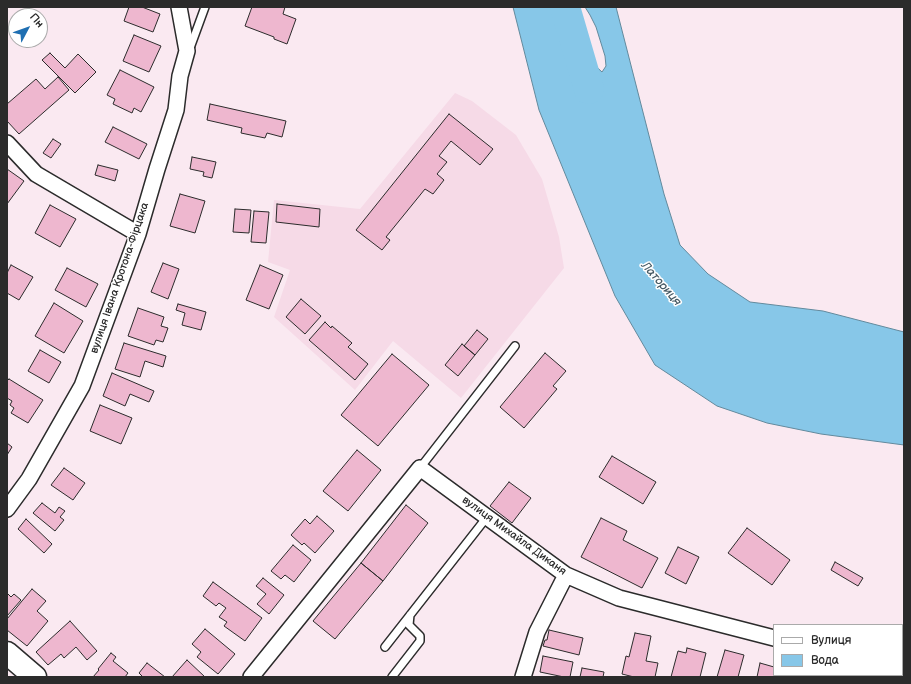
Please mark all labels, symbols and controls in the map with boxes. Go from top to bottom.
north arrow [8,8,48,48]
text: Пн [27,11,46,30]
street label: вулиця Івана Кротона-Фірцака [88,201,152,355]
water label: Латориця [638,259,684,309]
street label: вулиця Михайла Диканя [459,494,569,578]
legend [773,624,903,676]
text: Вулиця [811,633,851,648]
text: Вода [811,653,839,668]

